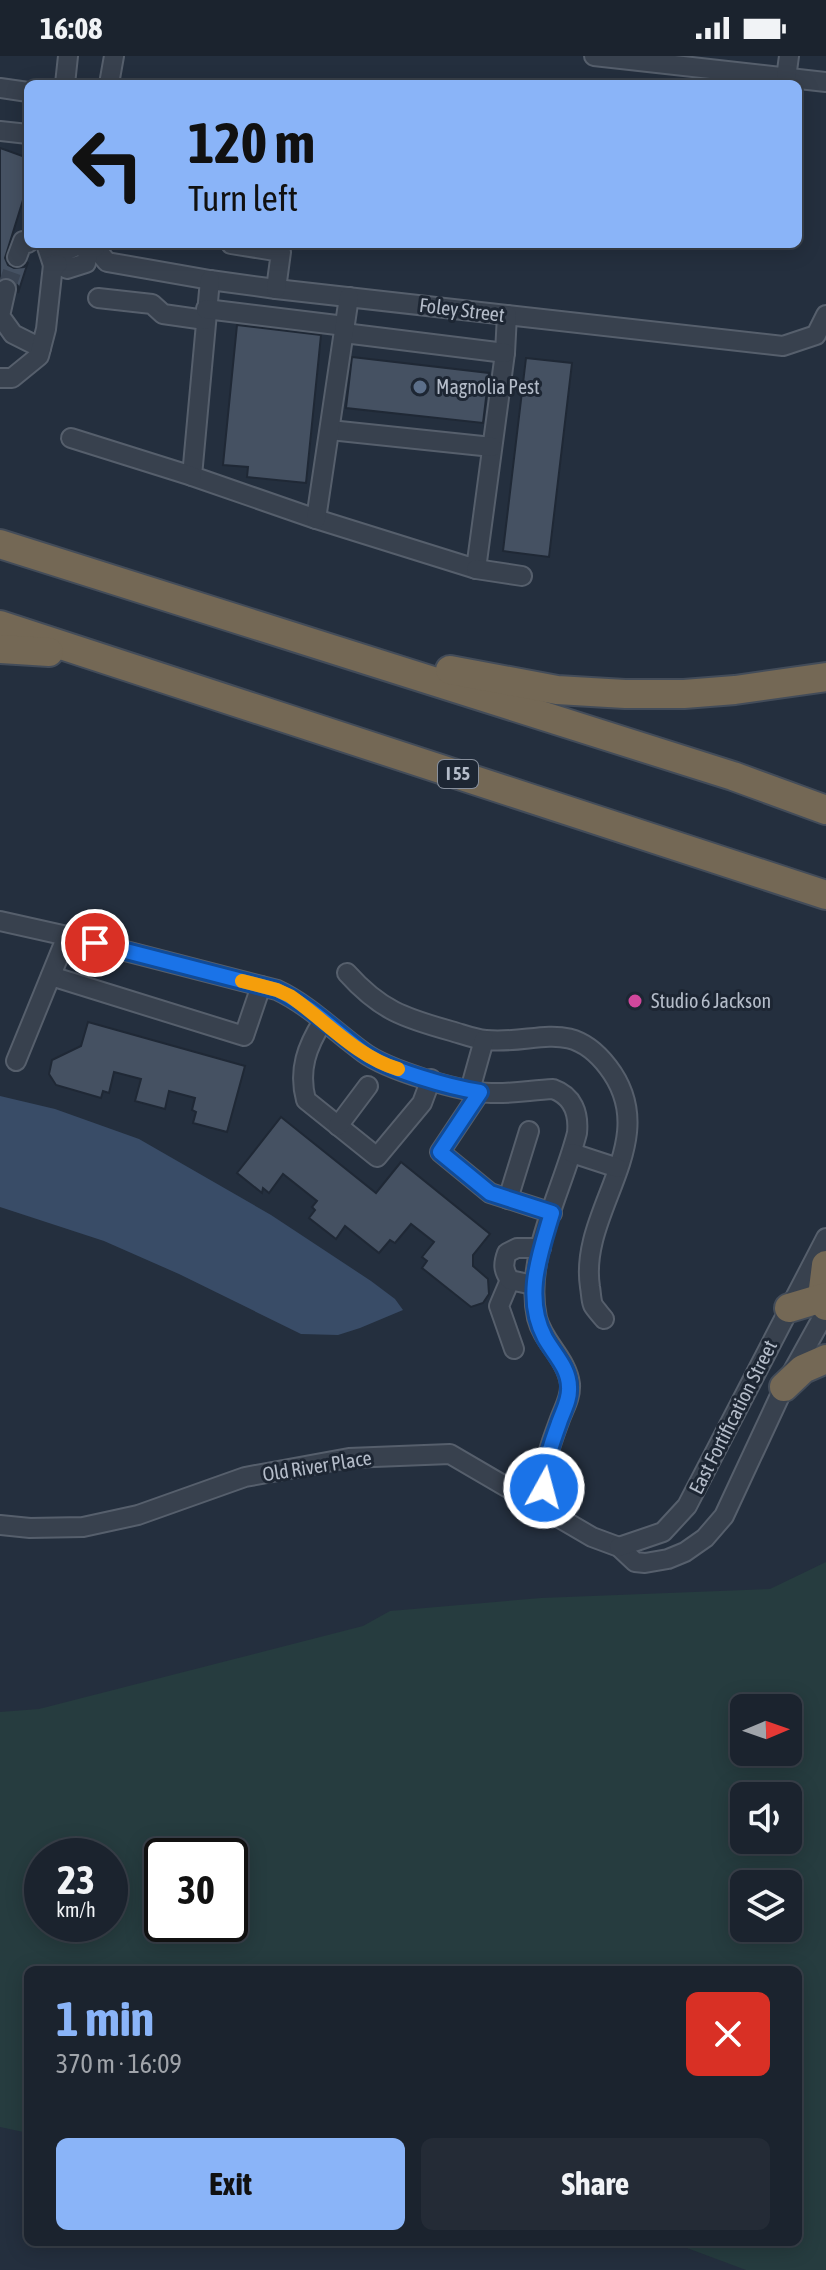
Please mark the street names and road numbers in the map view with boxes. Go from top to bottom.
street label: Foley Street [418,293,506,326]
road number: I 55 [438,760,478,788]
street label: East Fortification Street [684,1336,781,1497]
street label: Old River Place [261,1446,373,1485]

